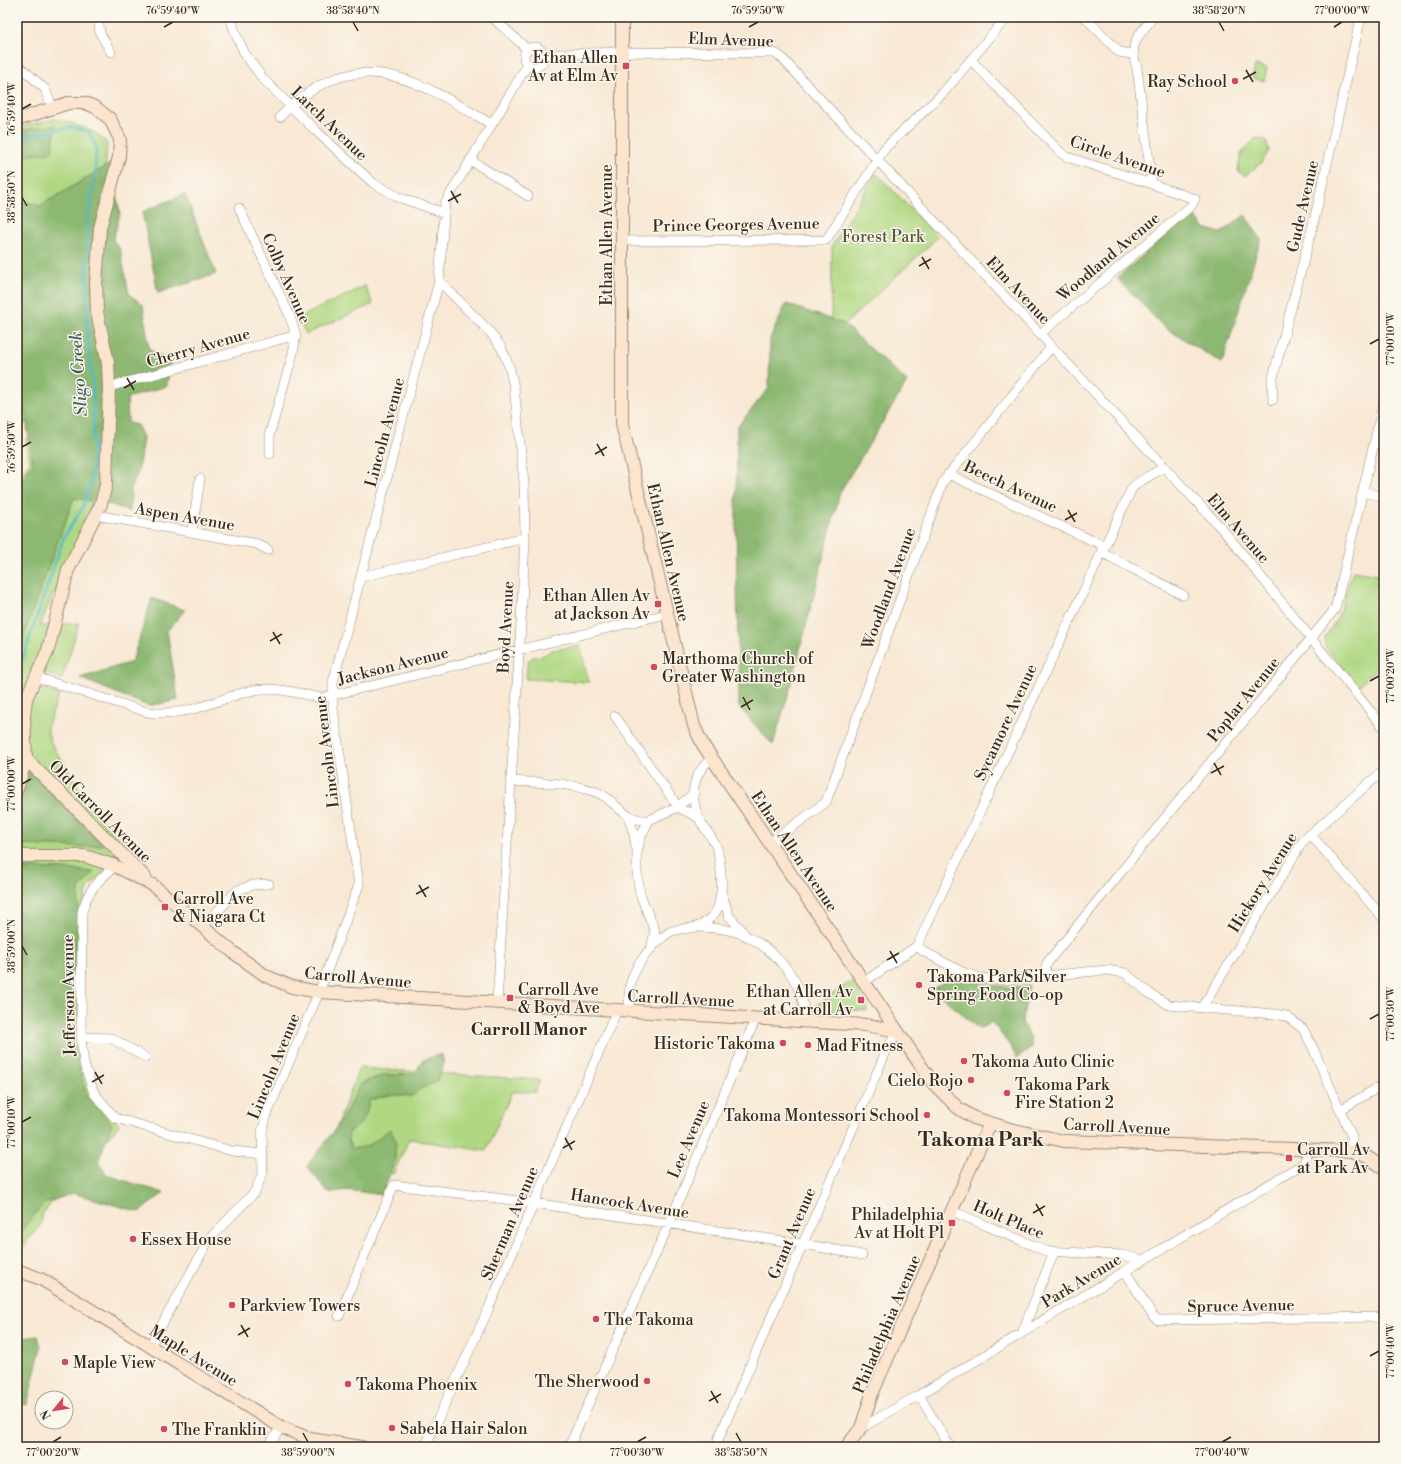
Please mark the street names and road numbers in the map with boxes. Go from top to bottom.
street label: Elm Avenue [688,29,774,51]
street label: Larch Avenue [287,82,372,165]
street label: Circle Avenue [1067,131,1168,183]
street label: Gude Avenue [1283,158,1323,254]
street label: Ethan Allen Avenue [597,164,617,306]
street label: Woodland Avenue [1052,208,1164,306]
street label: Prince Georges Avenue [652,214,820,236]
street label: Colby Avenue [257,230,315,327]
street label: Elm Avenue [982,252,1055,329]
street label: Cherry Avenue [144,324,253,372]
street label: Lincoln Avenue [361,375,409,489]
street label: Beech Avenue [960,456,1061,517]
street label: Ethan Allen Avenue [642,481,694,623]
street label: Elm Avenue [1203,490,1274,568]
street label: Aspen Avenue [132,498,236,536]
street label: Woodland Avenue [857,525,920,653]
street label: Boyd Avenue [494,580,518,675]
street label: Jackson Avenue [335,643,451,690]
street label: Poplar Avenue [1203,653,1284,746]
street label: Sycamore Avenue [970,661,1042,784]
street label: Lincoln Avenue [310,695,344,809]
street label: Old Carroll Avenue [45,756,156,867]
street label: Ethan Allen Avenue [746,787,842,916]
street label: Hickory Avenue [1224,829,1302,936]
street label: Jefferson Avenue [58,934,80,1057]
street label: Carroll Avenue [303,963,412,993]
street label: Carroll Avenue [627,986,735,1012]
street label: Lincoln Avenue [244,1010,304,1122]
street label: Lee Avenue [664,1097,714,1181]
street label: Carroll Avenue [1063,1114,1171,1140]
street label: Sherman Avenue [477,1163,543,1283]
street label: Grant Avenue [764,1184,820,1282]
street label: Hancock Avenue [569,1185,691,1223]
street label: Holt Place [970,1196,1047,1244]
street label: Park Avenue [1038,1249,1125,1312]
street label: Philadelphia Avenue [849,1252,925,1397]
street label: Spruce Avenue [1187,1295,1295,1317]
street label: Maple Avenue [146,1321,241,1391]

